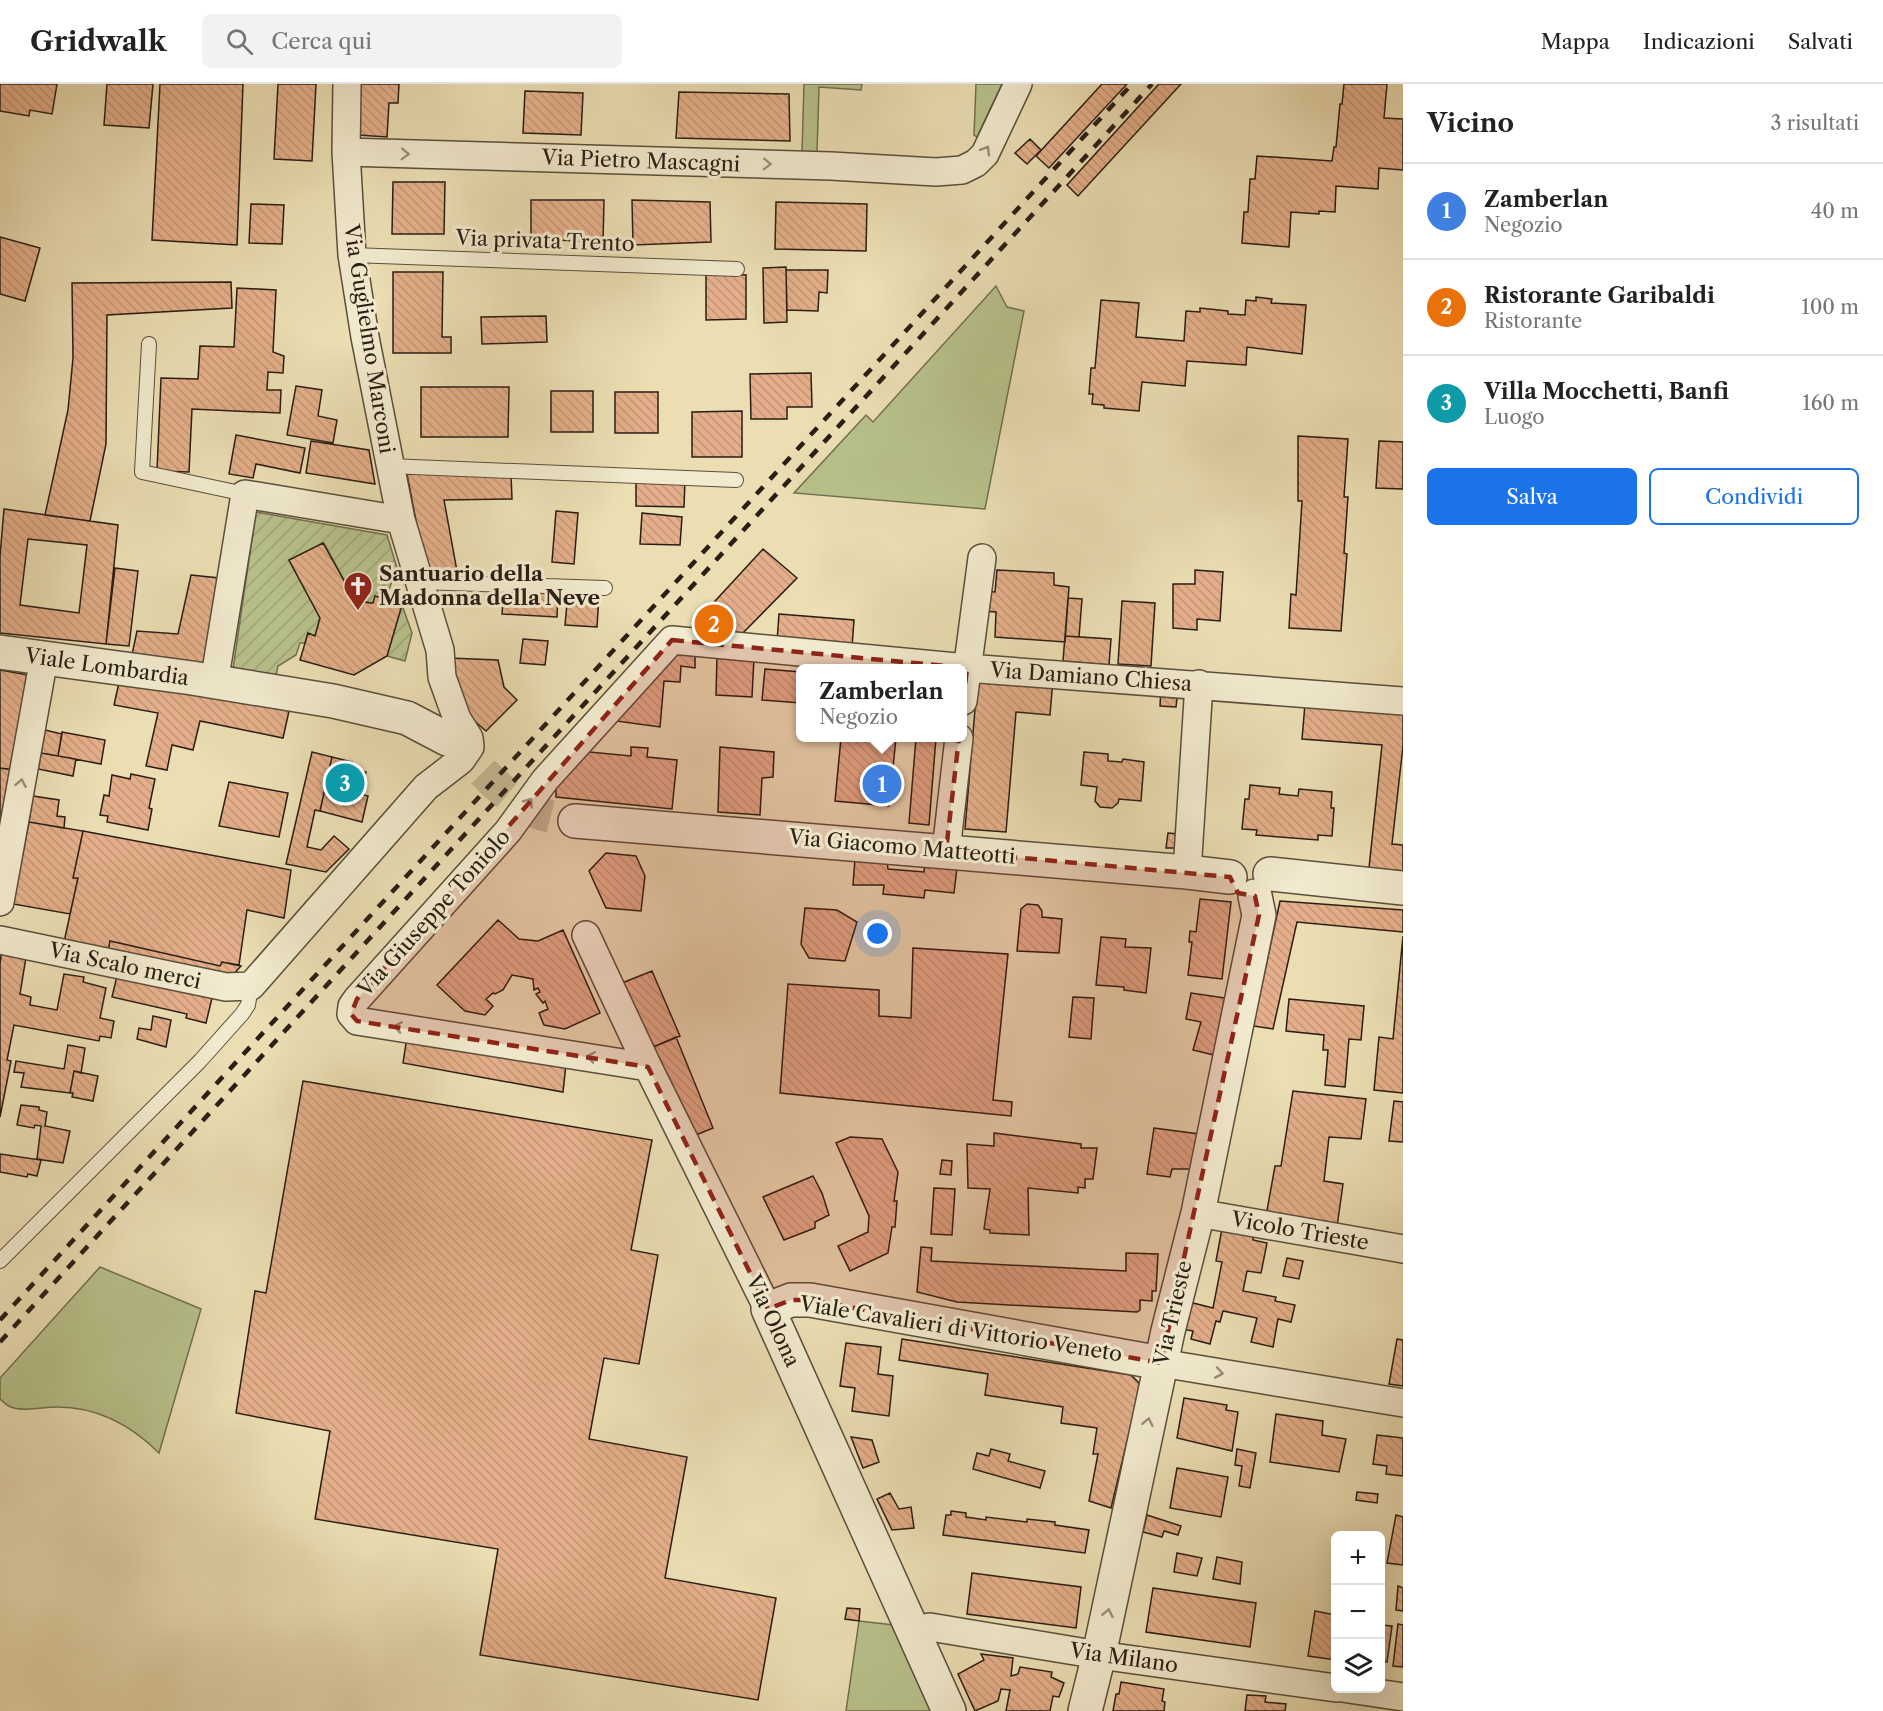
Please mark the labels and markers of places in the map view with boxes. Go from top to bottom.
place label: Santuario della Madonna della Neve [379,561,600,610]
church icon: Santuario della Madonna della Neve [342,570,374,612]
pin: 2 [694,602,734,646]
pin: 3 [326,760,364,806]
pin: 1 [862,762,902,806]

